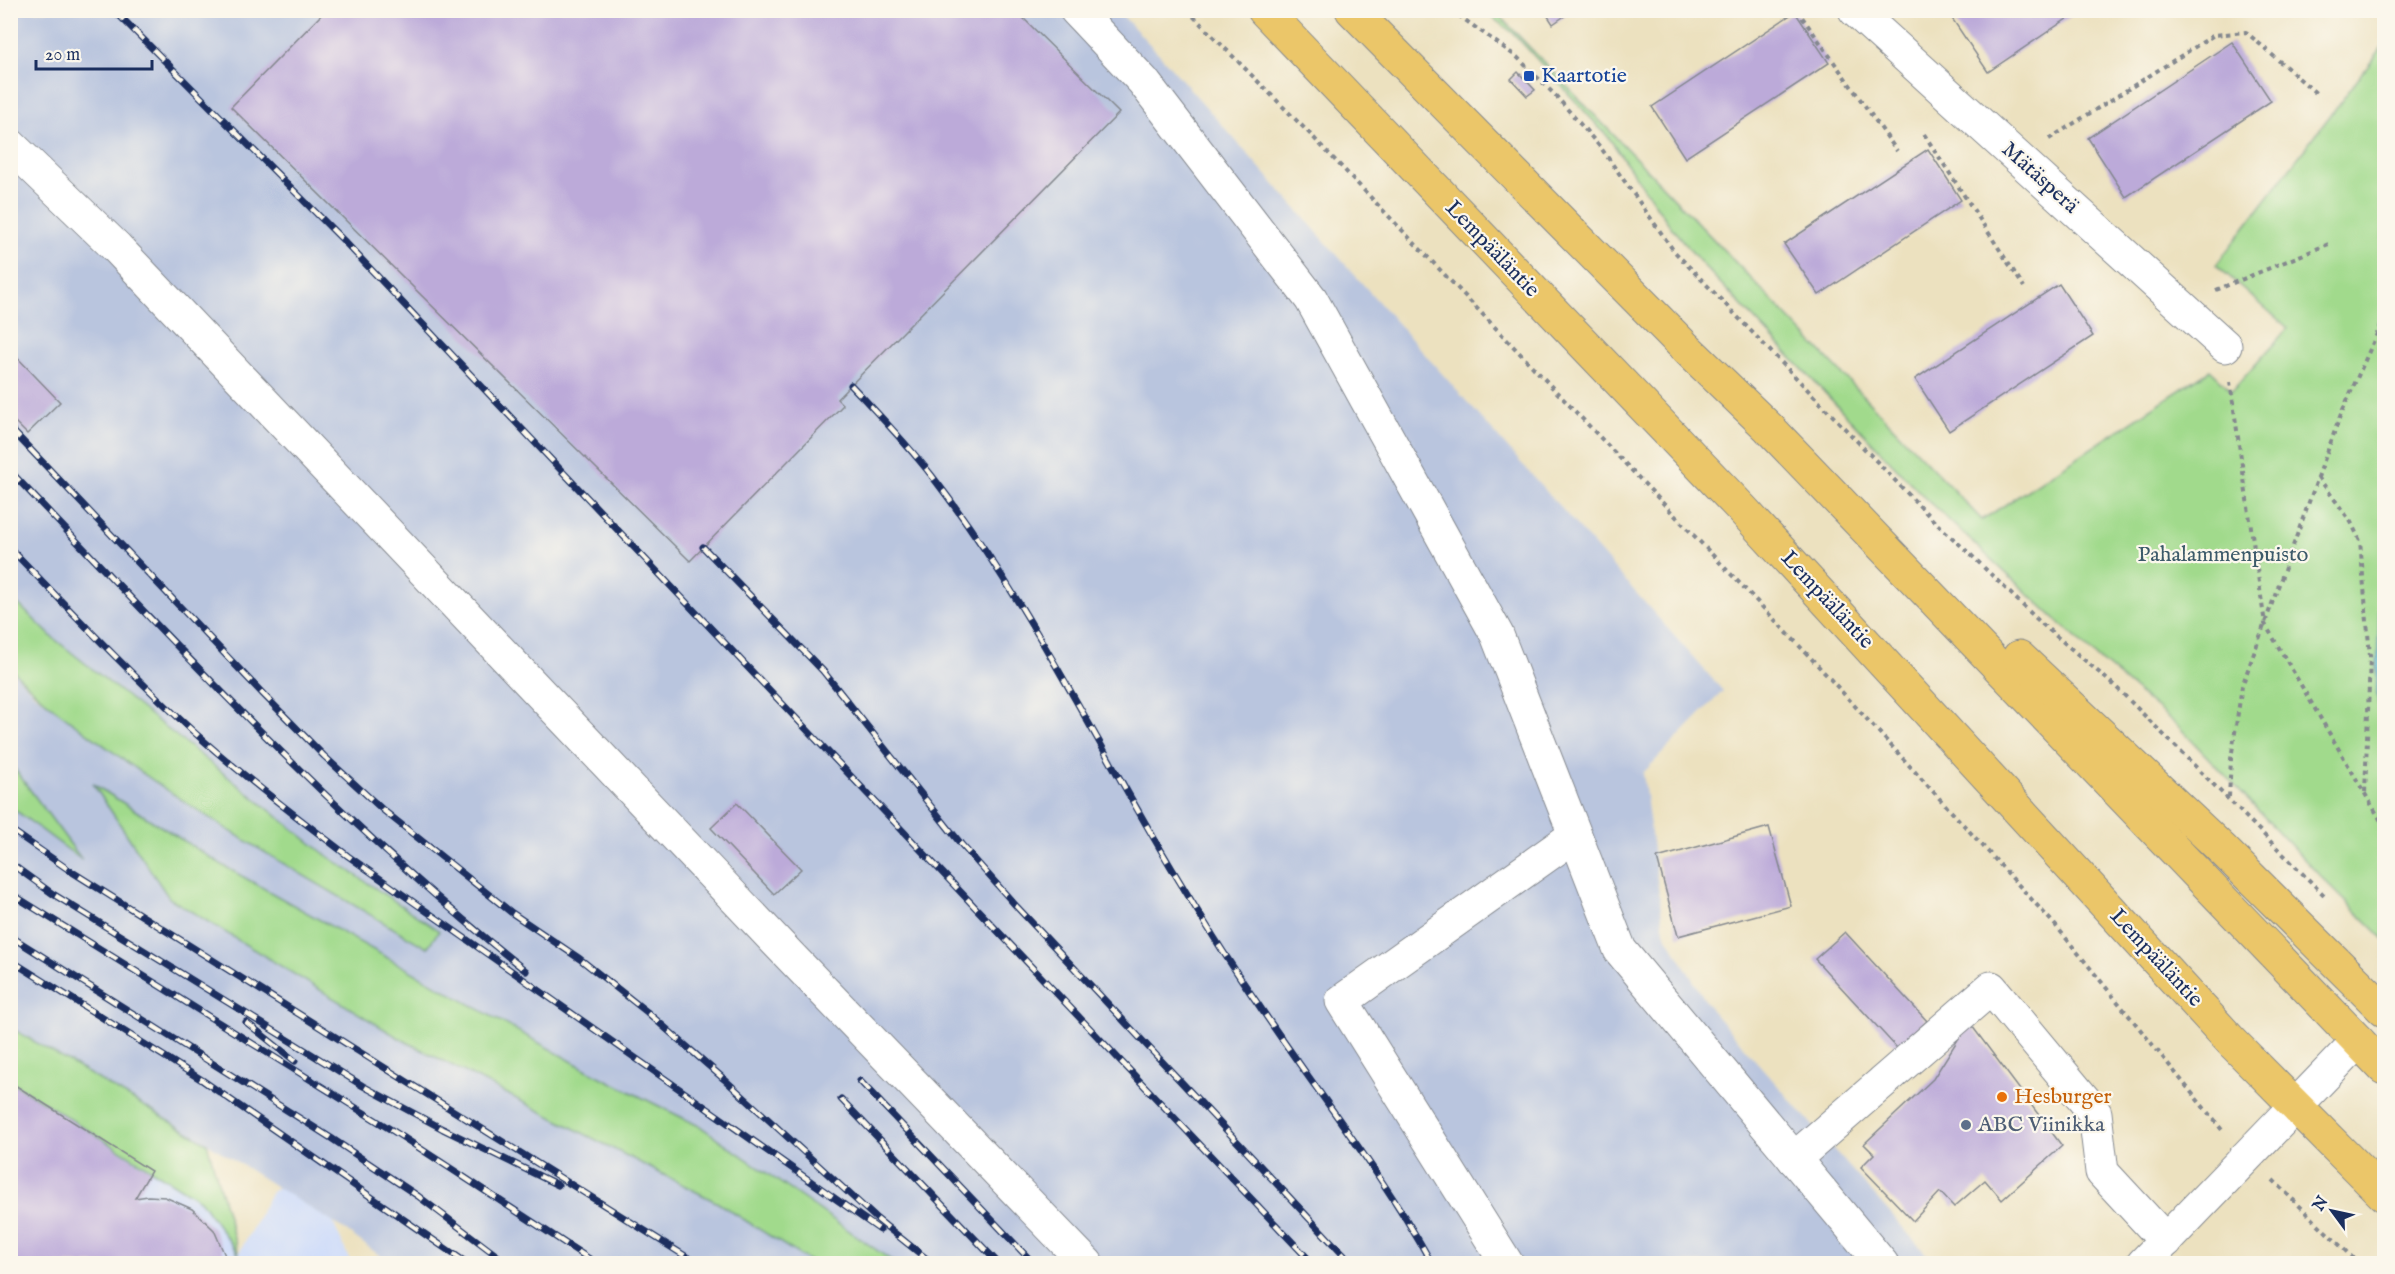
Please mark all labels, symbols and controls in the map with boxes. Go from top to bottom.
scale bar [36,33,152,71]
text: 20 m [45,44,80,67]
place label: Kaartotie [1541,62,1627,90]
marker: Kaartotie [1522,69,1536,83]
street label: Mätäsperä [1995,136,2085,220]
street label: Lempääläntie [1439,195,1545,303]
park label: Pahalammenpuisto [2138,541,2309,569]
street label: Lempääläntie [1774,545,1880,655]
street label: Lempääläntie [2103,903,2209,1013]
place label: Hesburger [2014,1083,2112,1111]
marker: Hesburger [1995,1090,2009,1104]
place label: ABC Viinikka [1977,1111,2105,1139]
marker: ABC Viinikka [1959,1118,1973,1132]
north arrow [2302,1181,2362,1241]
text: N [2308,1193,2333,1216]

